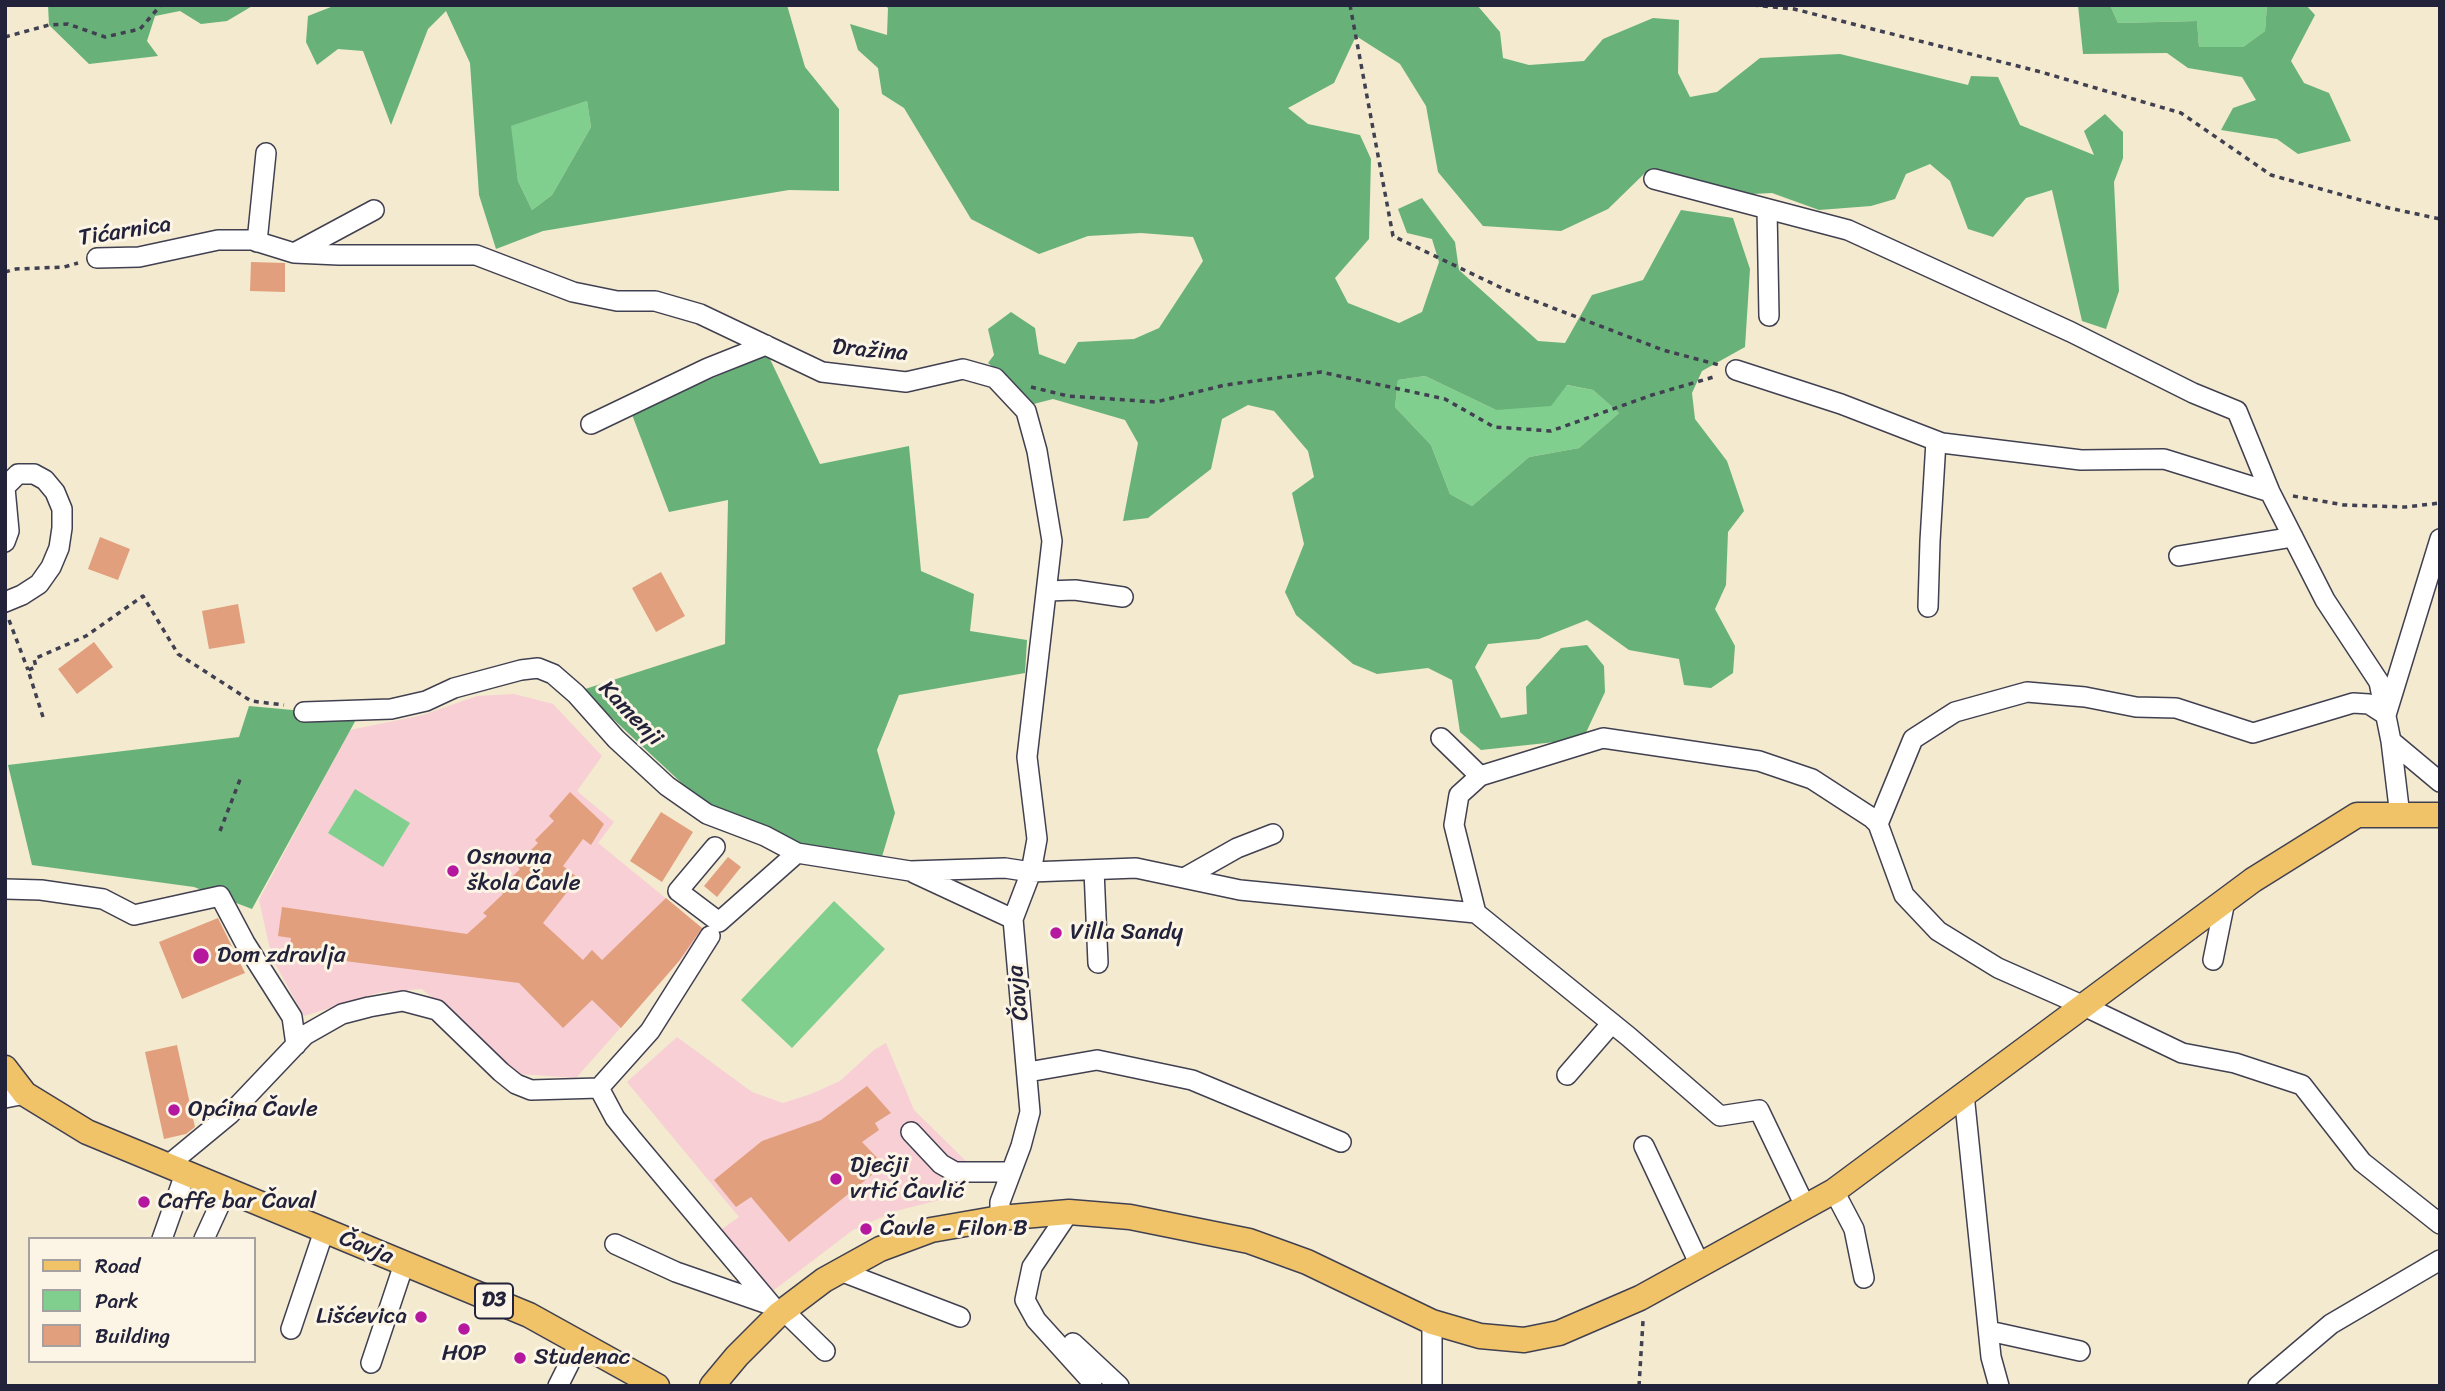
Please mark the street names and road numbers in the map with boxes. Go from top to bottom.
street label: Tićarnica [77,211,173,253]
street label: Dražina [831,334,909,368]
street label: Kamenji [592,675,668,753]
street label: Čavja [1002,964,1036,1022]
street label: Čavja [335,1225,397,1271]
road number: D3 [475,1284,513,1318]

